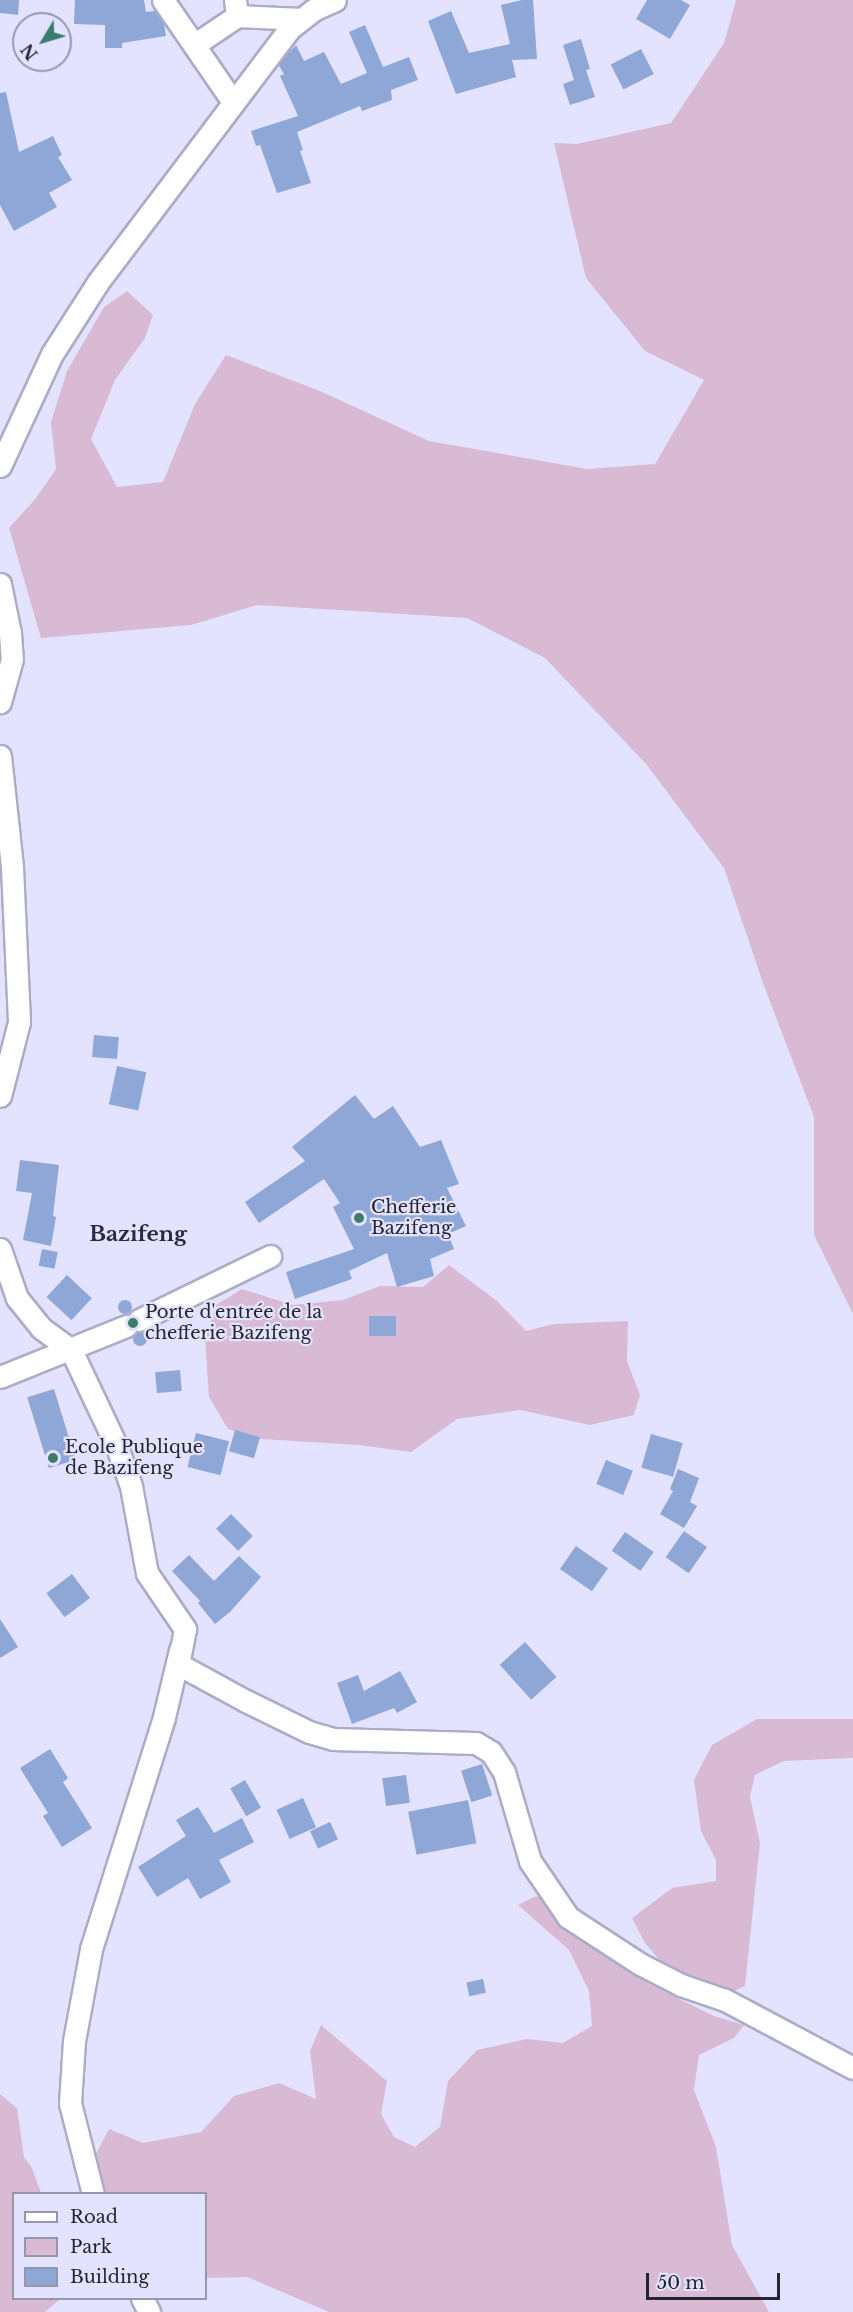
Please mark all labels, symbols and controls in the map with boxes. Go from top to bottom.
north arrow [12,12,72,72]
text: N [17,40,42,64]
place label: Chefferie Bazifeng [371,1197,456,1240]
marker: Chefferie Bazifeng [352,1211,366,1225]
district label: Bazifeng [89,1221,187,1247]
place label: Porte d'entrée de la chefferie Bazifeng [145,1302,322,1344]
marker: Porte d'entrée de la chefferie Bazifeng [126,1316,140,1330]
place label: Ecole Publique de Bazifeng [65,1437,203,1480]
marker: Ecole Publique de Bazifeng [46,1451,60,1465]
legend [12,2192,207,2300]
text: Road [70,2206,118,2228]
text: Park [70,2236,112,2258]
scale bar [649,2261,782,2299]
text: Building [70,2266,149,2288]
text: 50 m [657,2272,705,2294]

